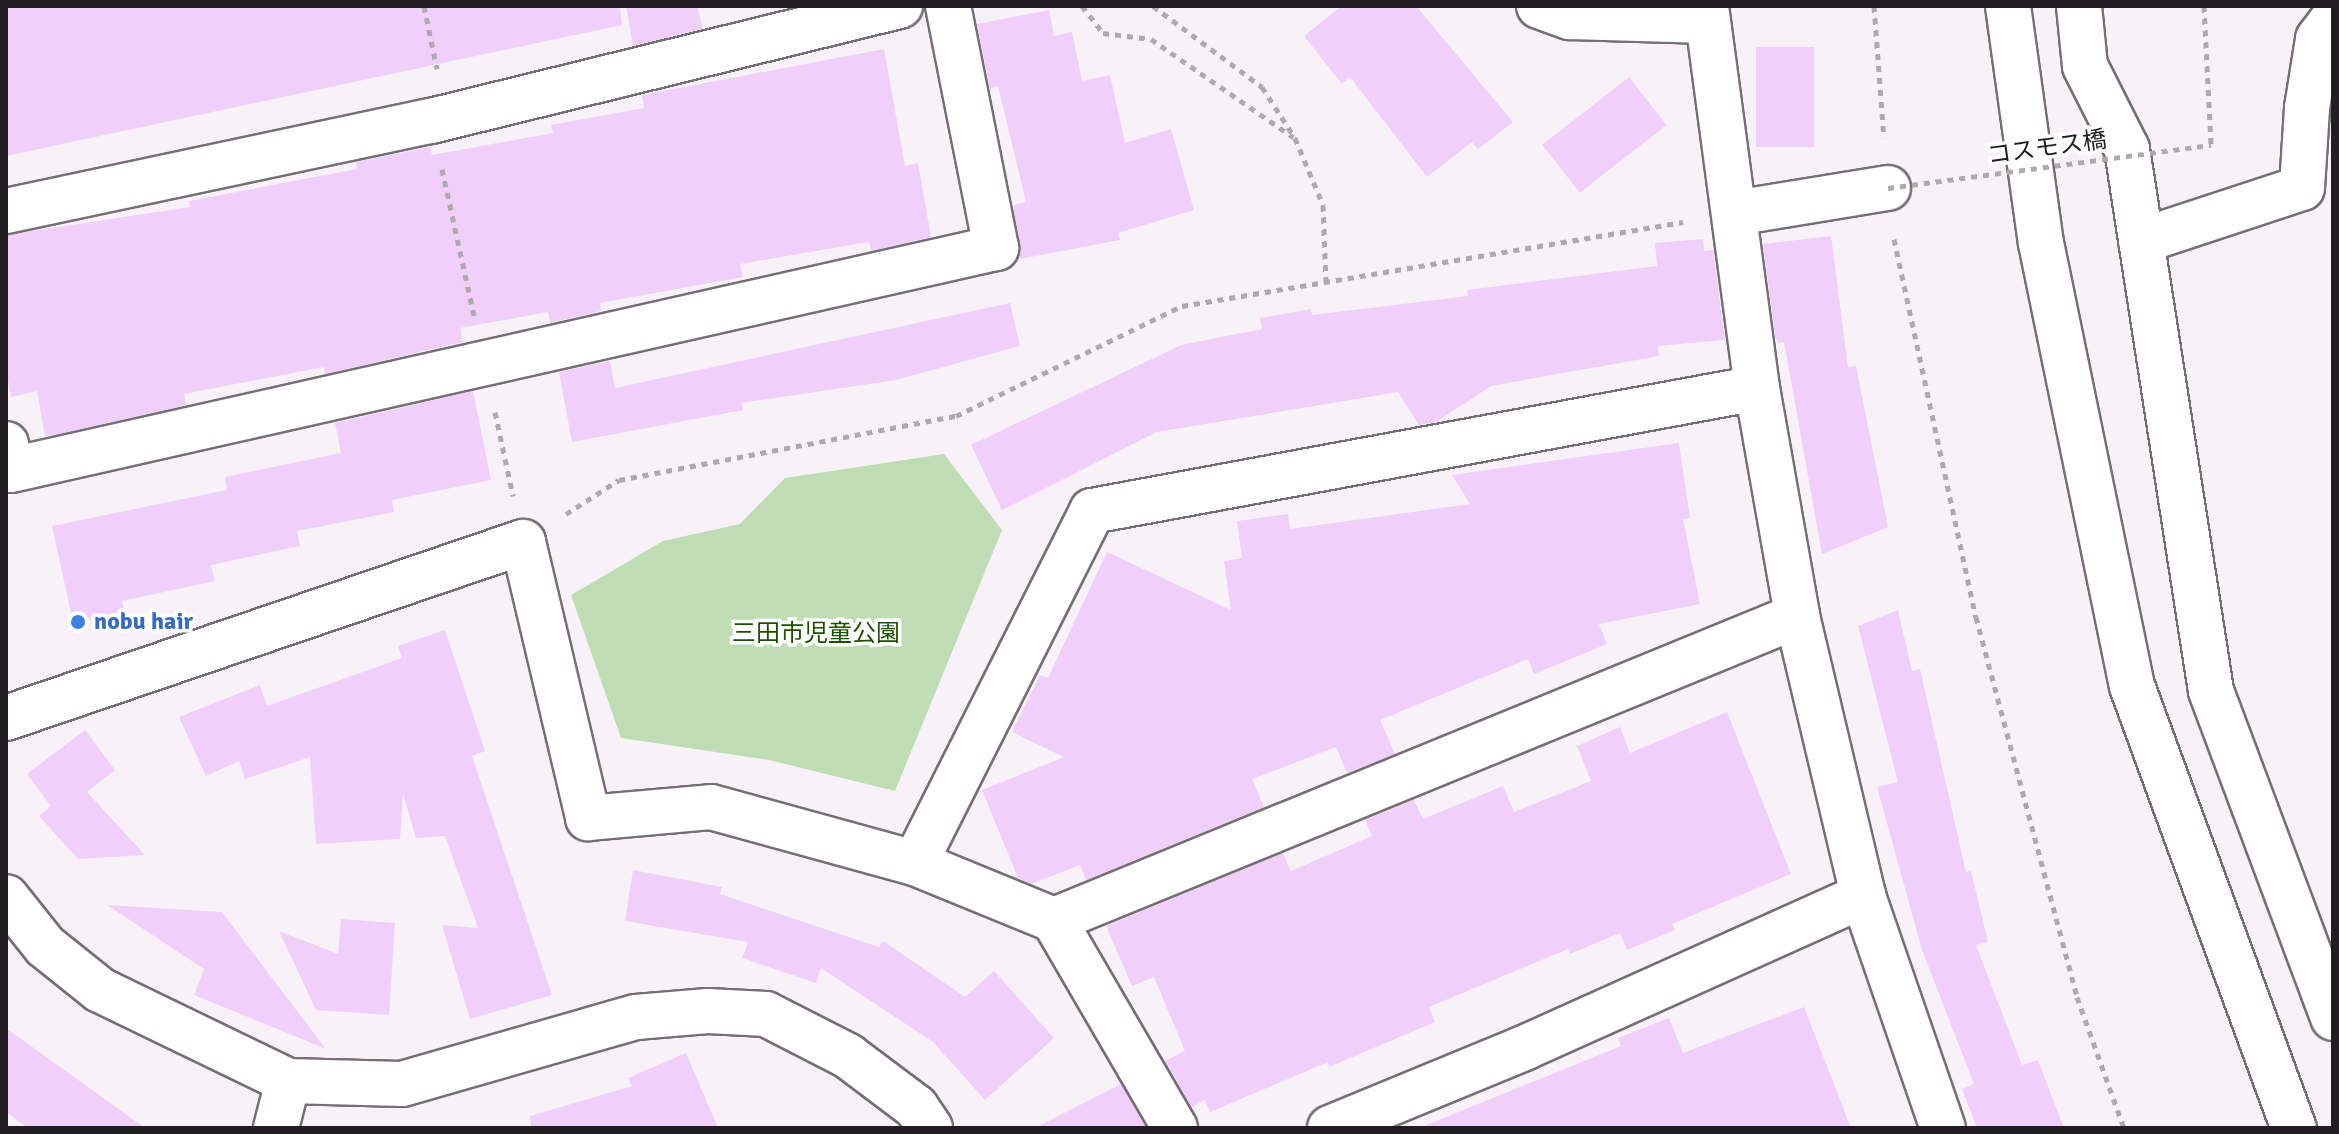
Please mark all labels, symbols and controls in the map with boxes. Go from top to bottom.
street label: コスモス橋 [1986,125,2108,171]
place label: nobu hair [94,608,193,636]
marker: nobu hair [69,613,87,631]
park label: 三田市児童公園 [732,620,900,648]

